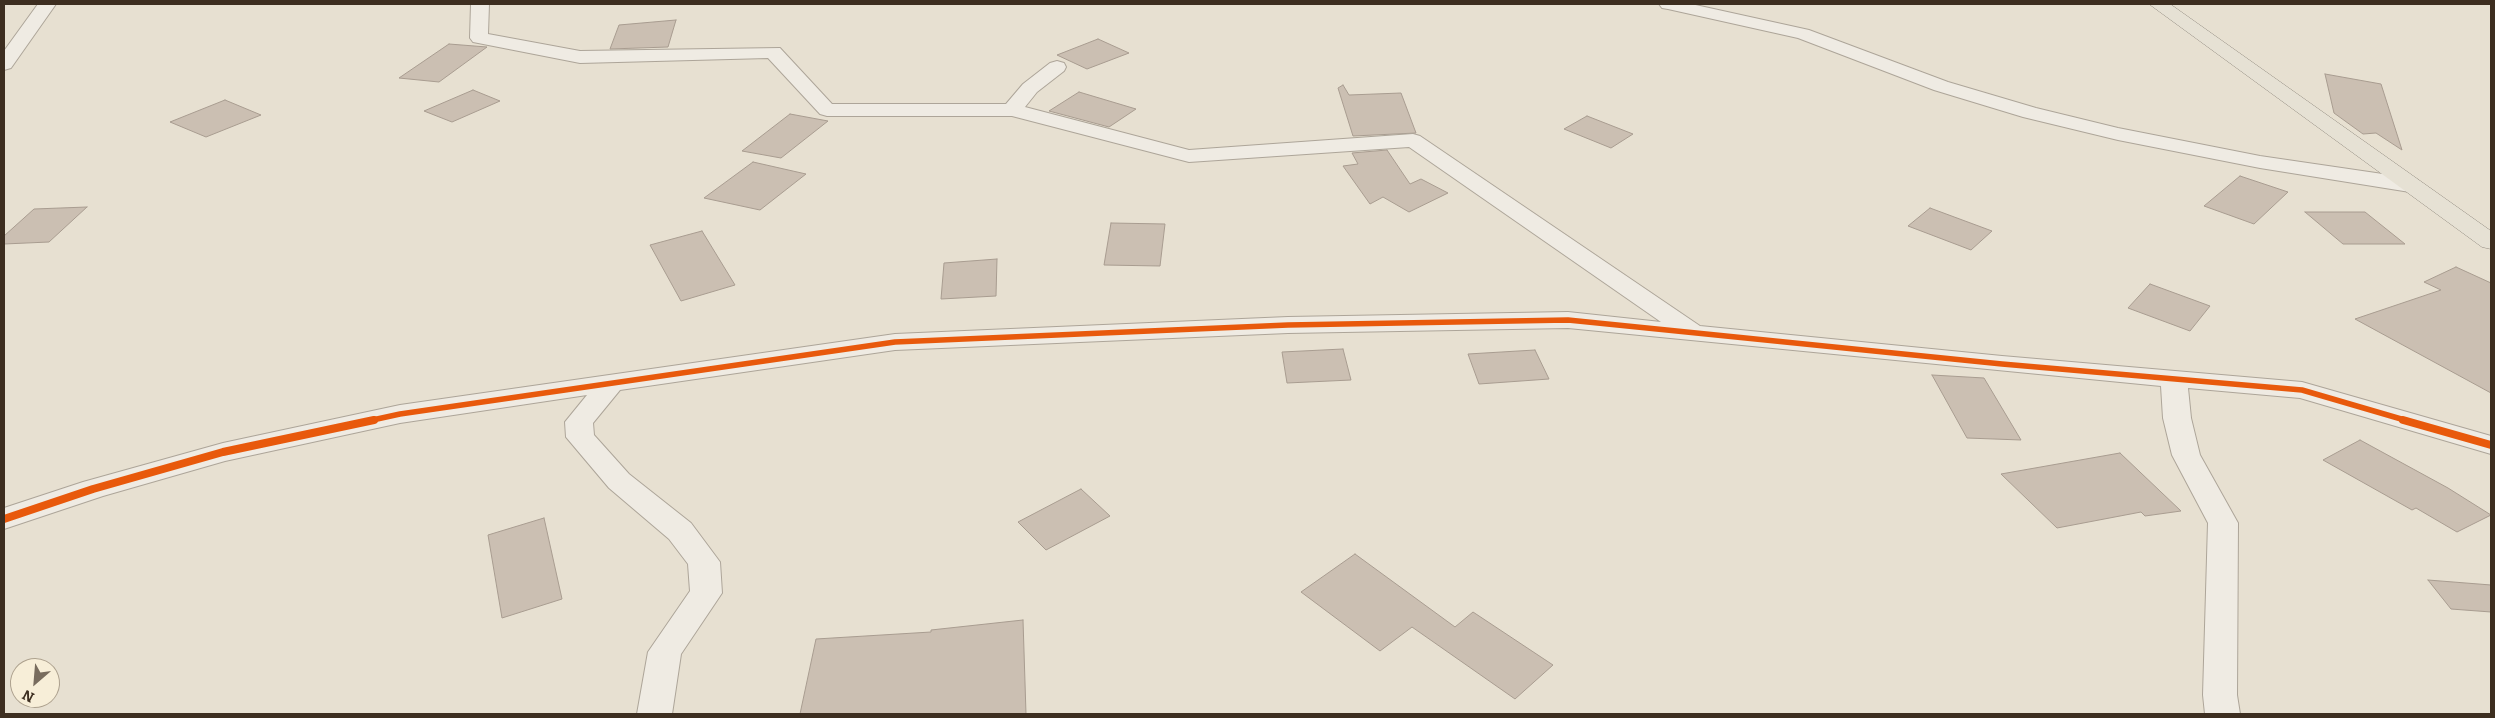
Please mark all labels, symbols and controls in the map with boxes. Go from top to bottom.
north arrow [10,658,60,708]
text: N [20,686,37,706]

